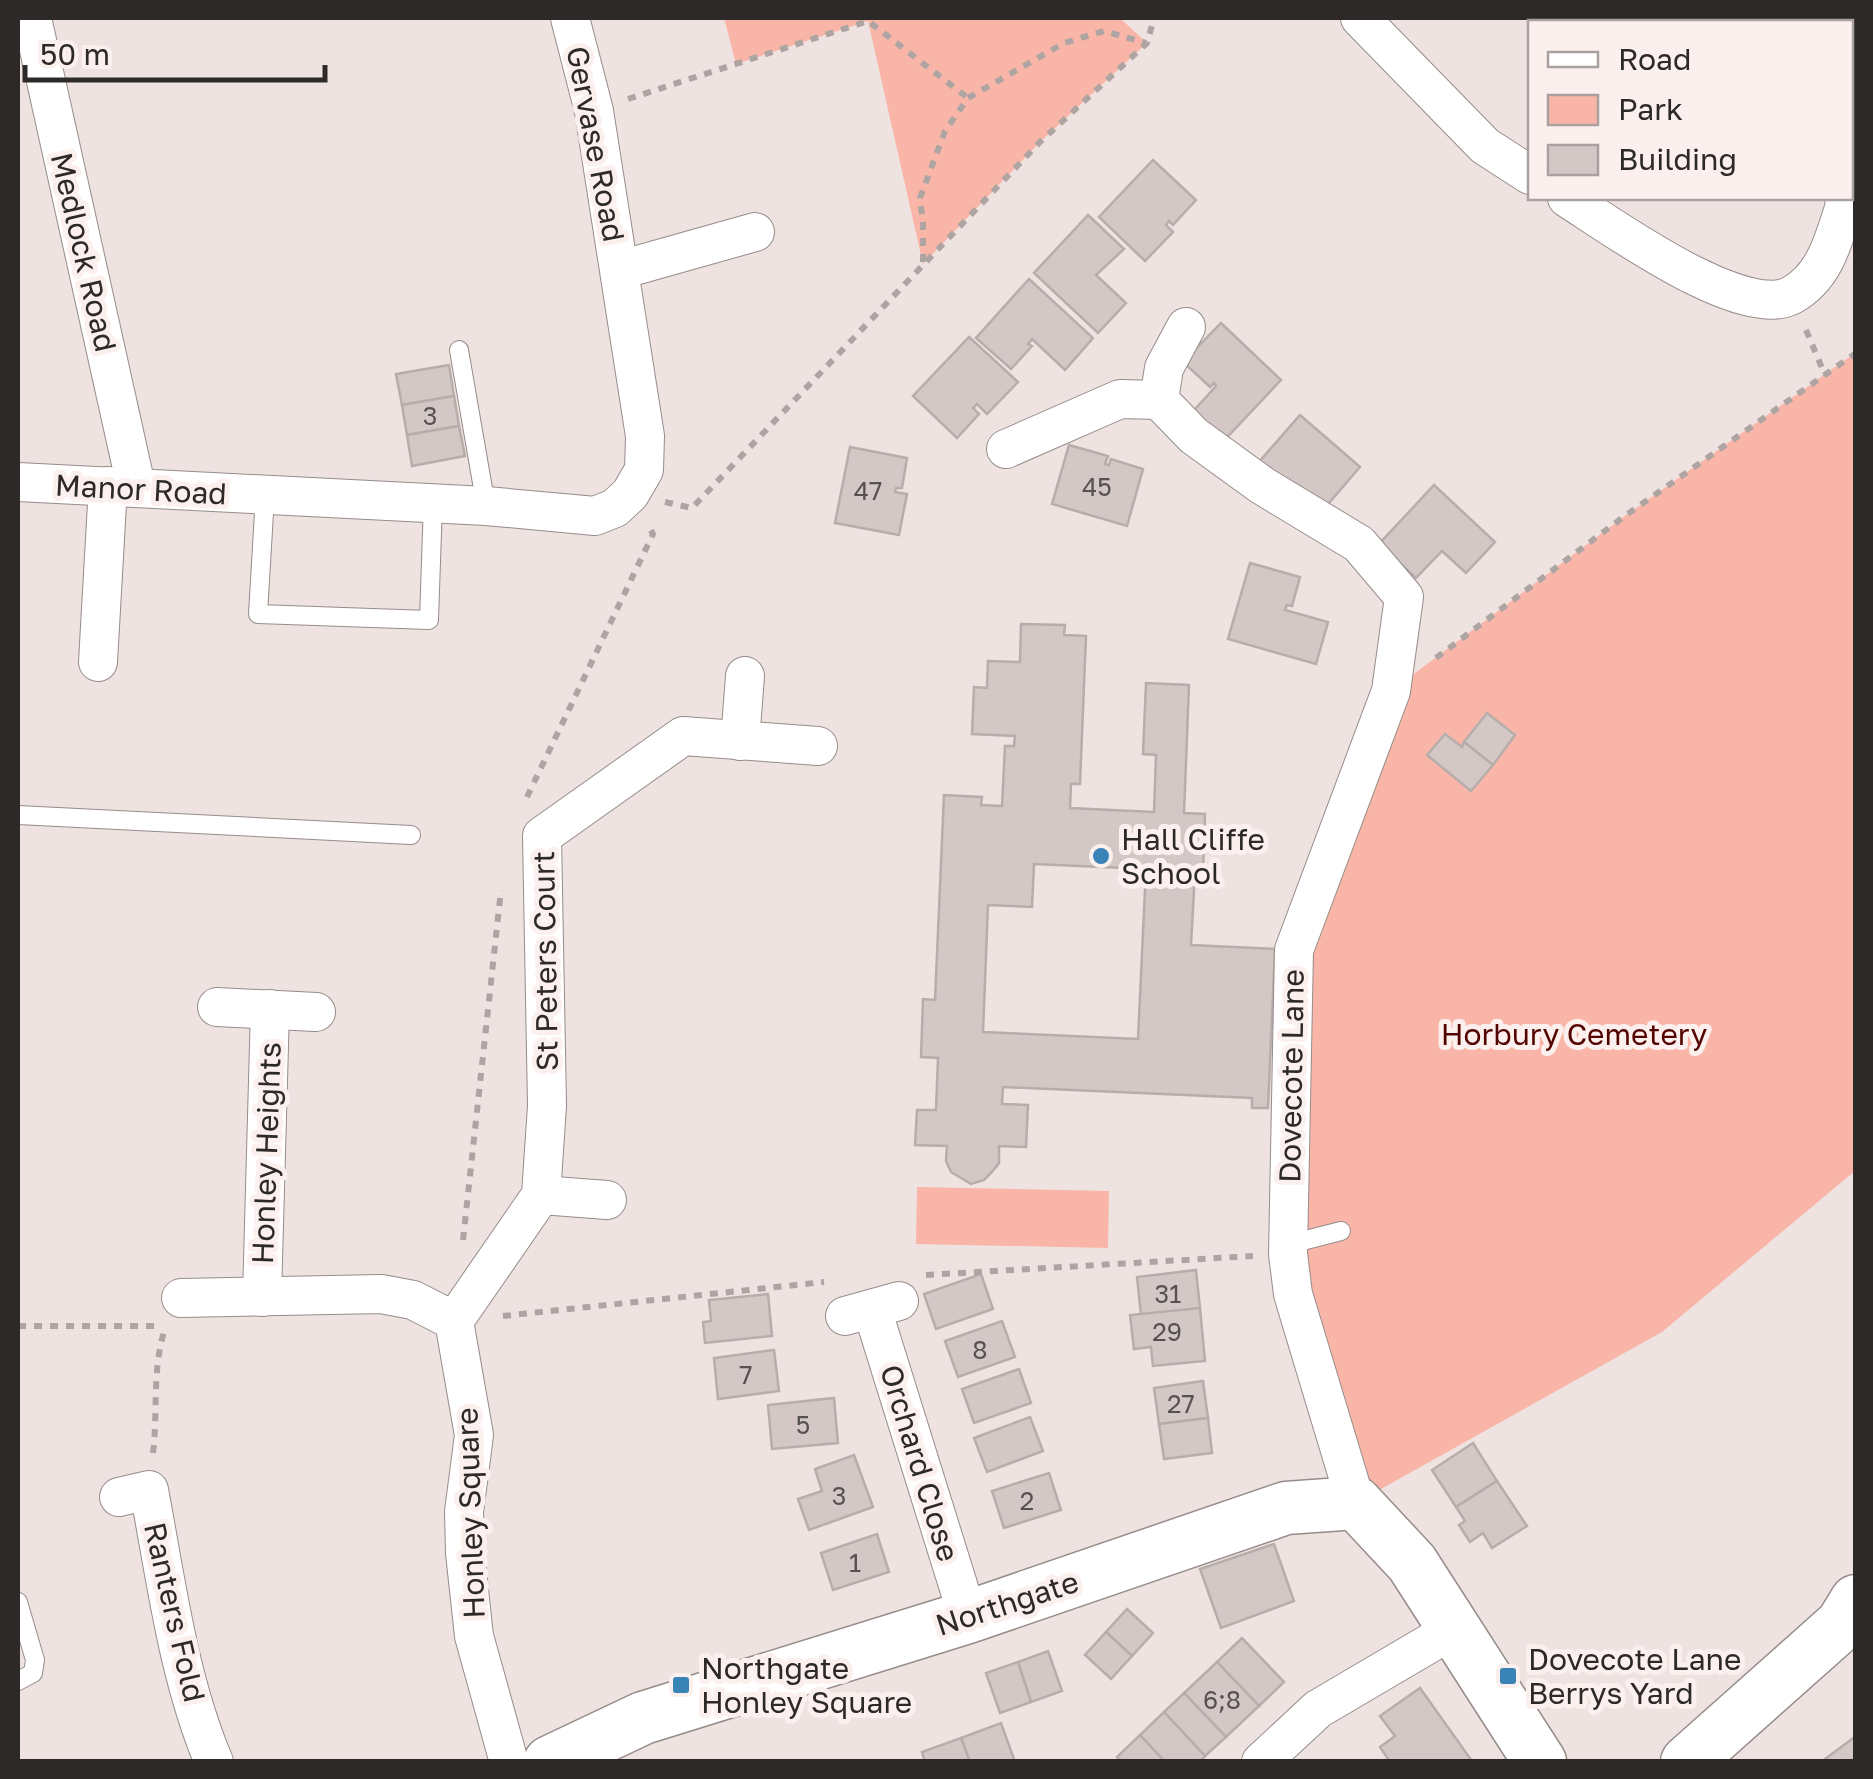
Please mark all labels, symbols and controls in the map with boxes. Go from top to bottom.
scale bar [25,20,325,82]
legend [1528,20,1853,200]
text: 50 m [40,36,110,72]
text: Road [1618,41,1692,77]
street label: Gervase Road [559,43,633,245]
text: Park [1618,91,1683,127]
text: Building [1618,141,1737,177]
street label: Medlock Road [44,149,124,355]
house number: 3 [423,400,437,431]
street label: Manor Road [54,467,228,511]
house number: 45 [1082,471,1112,502]
house number: 47 [854,475,882,506]
place label: Hall Cliffe School [1121,821,1265,891]
marker: Hall Cliffe School [1090,845,1112,867]
street label: St Peters Court [525,851,565,1071]
street label: Dovecote Lane [1271,969,1311,1183]
park label: Horbury Cemetery [1441,1016,1707,1052]
street label: Honley Heights [244,1041,288,1265]
house number: 31 [1155,1278,1181,1309]
house number: 29 [1152,1316,1182,1347]
house number: 8 [972,1334,988,1365]
house number: 7 [739,1359,753,1390]
street label: Orchard Close [873,1360,967,1566]
house number: 27 [1167,1388,1195,1419]
street label: Honley Square [448,1407,492,1619]
house number: 5 [796,1409,810,1440]
house number: 3 [832,1480,846,1511]
house number: 2 [1020,1485,1034,1516]
street label: Ranters Fold [137,1519,213,1705]
house number: 1 [849,1547,861,1578]
street label: Northgate [931,1563,1083,1643]
place label: Dovecote Lane Berrys Yard [1528,1641,1741,1711]
place label: Northgate Honley Square [701,1650,912,1720]
marker: Dovecote Lane Berrys Yard [1497,1665,1519,1687]
marker: Northgate Honley Square [670,1674,692,1696]
house number: 6;8 [1203,1684,1241,1715]

